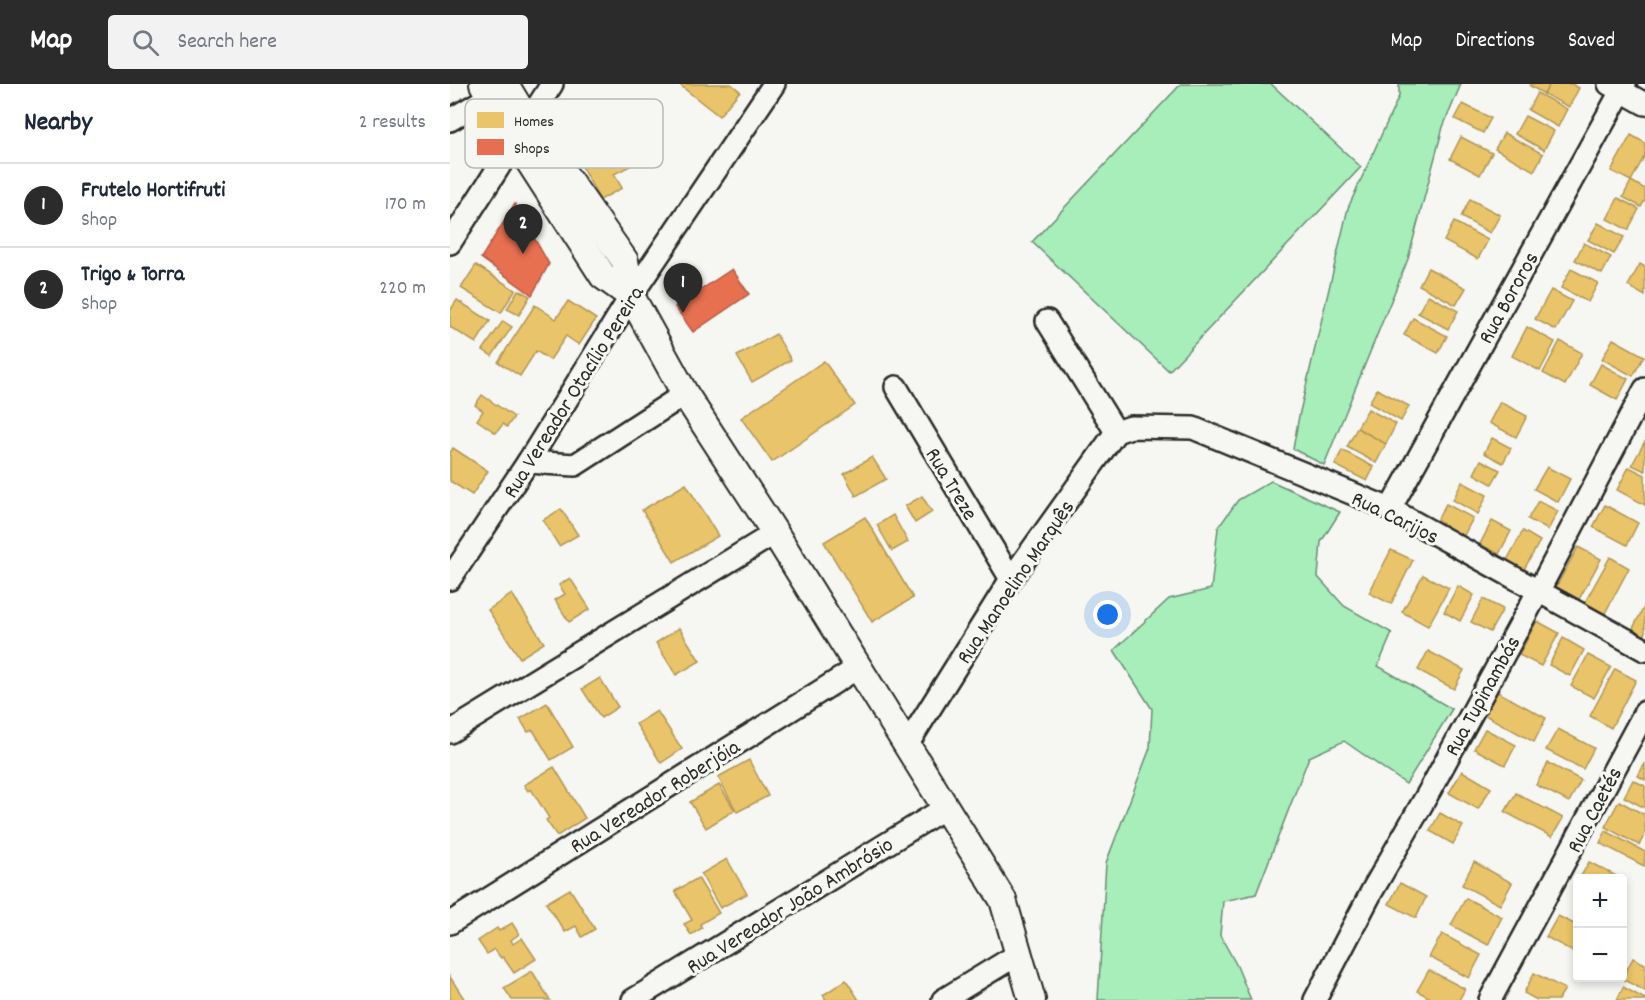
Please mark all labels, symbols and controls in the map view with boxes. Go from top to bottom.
search box [108,15,528,69]
text: Map [30,22,72,62]
icon: search [129,26,162,59]
text: Search here [177,27,277,58]
text: Map [1391,27,1422,57]
text: Directions [1455,27,1535,57]
text: Saved [1568,27,1615,57]
legend [465,99,663,168]
text: Nearby [24,105,92,142]
text: 2 results [359,109,426,137]
text: Homes [514,111,554,134]
text: Shops [514,138,550,161]
text: Frutelo Hortifruti [81,176,225,207]
text: 1 [41,191,46,219]
text: 170 m [385,191,426,219]
pin: 2 [504,204,542,254]
text: Shop [81,207,117,235]
street label: Rua Bororos [1472,247,1548,350]
text: Trigo & Torra [81,260,184,291]
pin: 1 [664,264,702,313]
text: 2 [39,275,48,303]
text: 220 m [379,275,426,303]
street label: Rua Vereador Otacílio Pereira [497,280,653,505]
text: Shop [81,291,117,319]
street label: Rua Treze [916,442,984,527]
street label: Rua Carijos [1346,485,1443,554]
street label: Rua Manoelino Marquês [950,495,1083,671]
your location [1093,600,1122,629]
street label: Rua Tupinambás [1438,631,1530,763]
street label: Rua Vereador Roberjóia [565,733,747,863]
street label: Rua Caetés [1561,762,1632,859]
street label: Rua Vereador João Ambrósio [681,831,900,983]
map controls [1573,874,1627,982]
button: + [1573,874,1627,928]
button: − [1573,928,1627,982]

